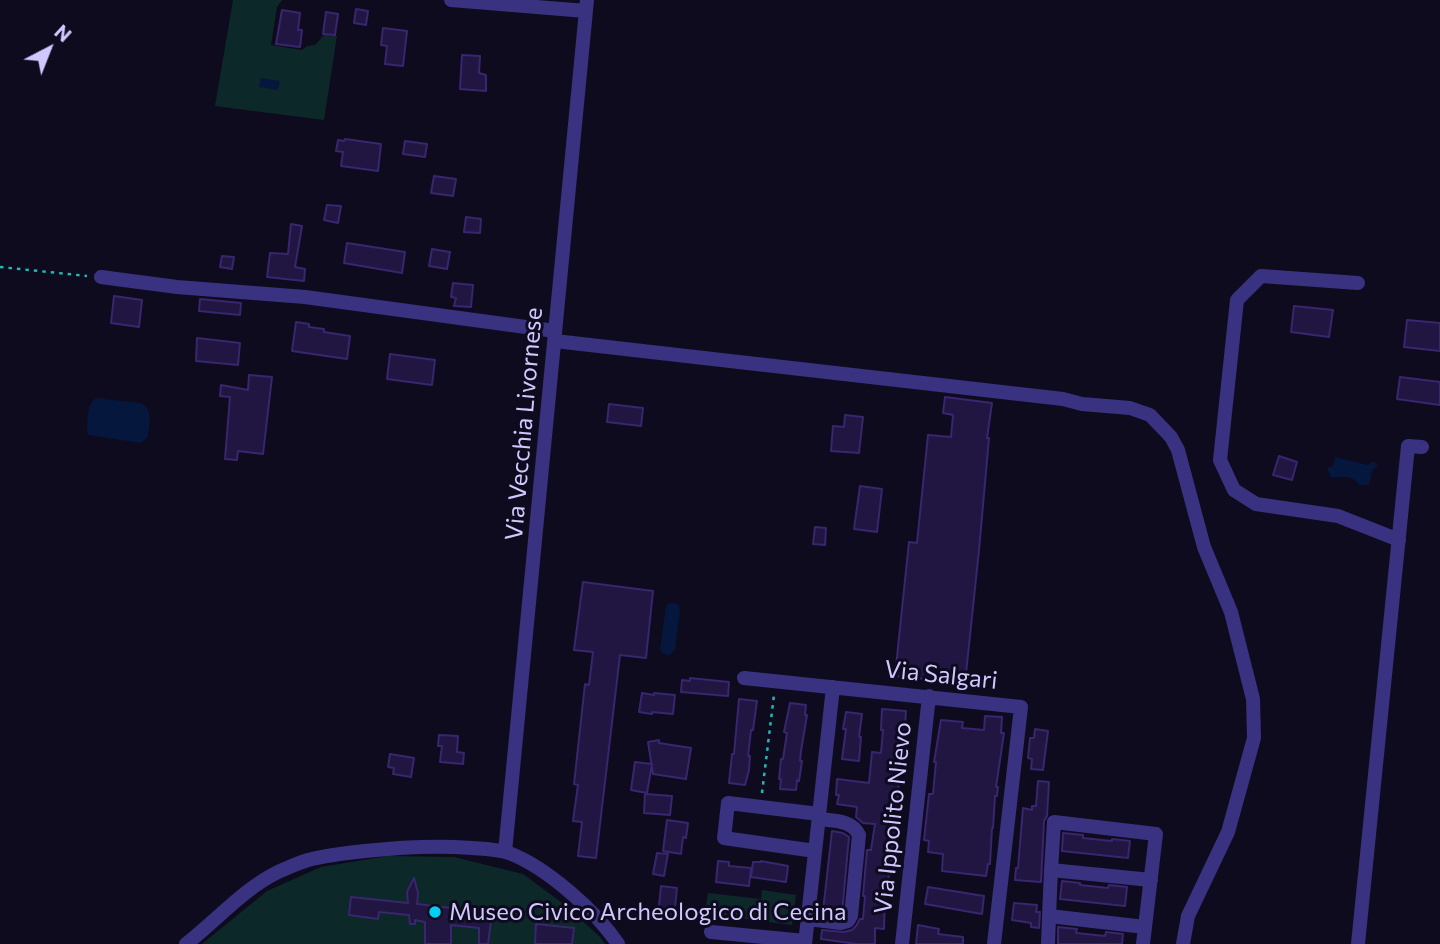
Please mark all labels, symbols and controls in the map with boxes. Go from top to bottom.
north arrow [14,14,84,84]
text: N [50,20,76,46]
street label: Via Vecchia Livornese [499,306,549,542]
street label: Via Salgari [883,655,999,695]
street label: Via Ippolito Nievo [869,721,917,915]
place label: Museo Civico Archeologico di Cecina [449,898,847,926]
marker: Museo Civico Archeologico di Cecina [427,904,443,920]

